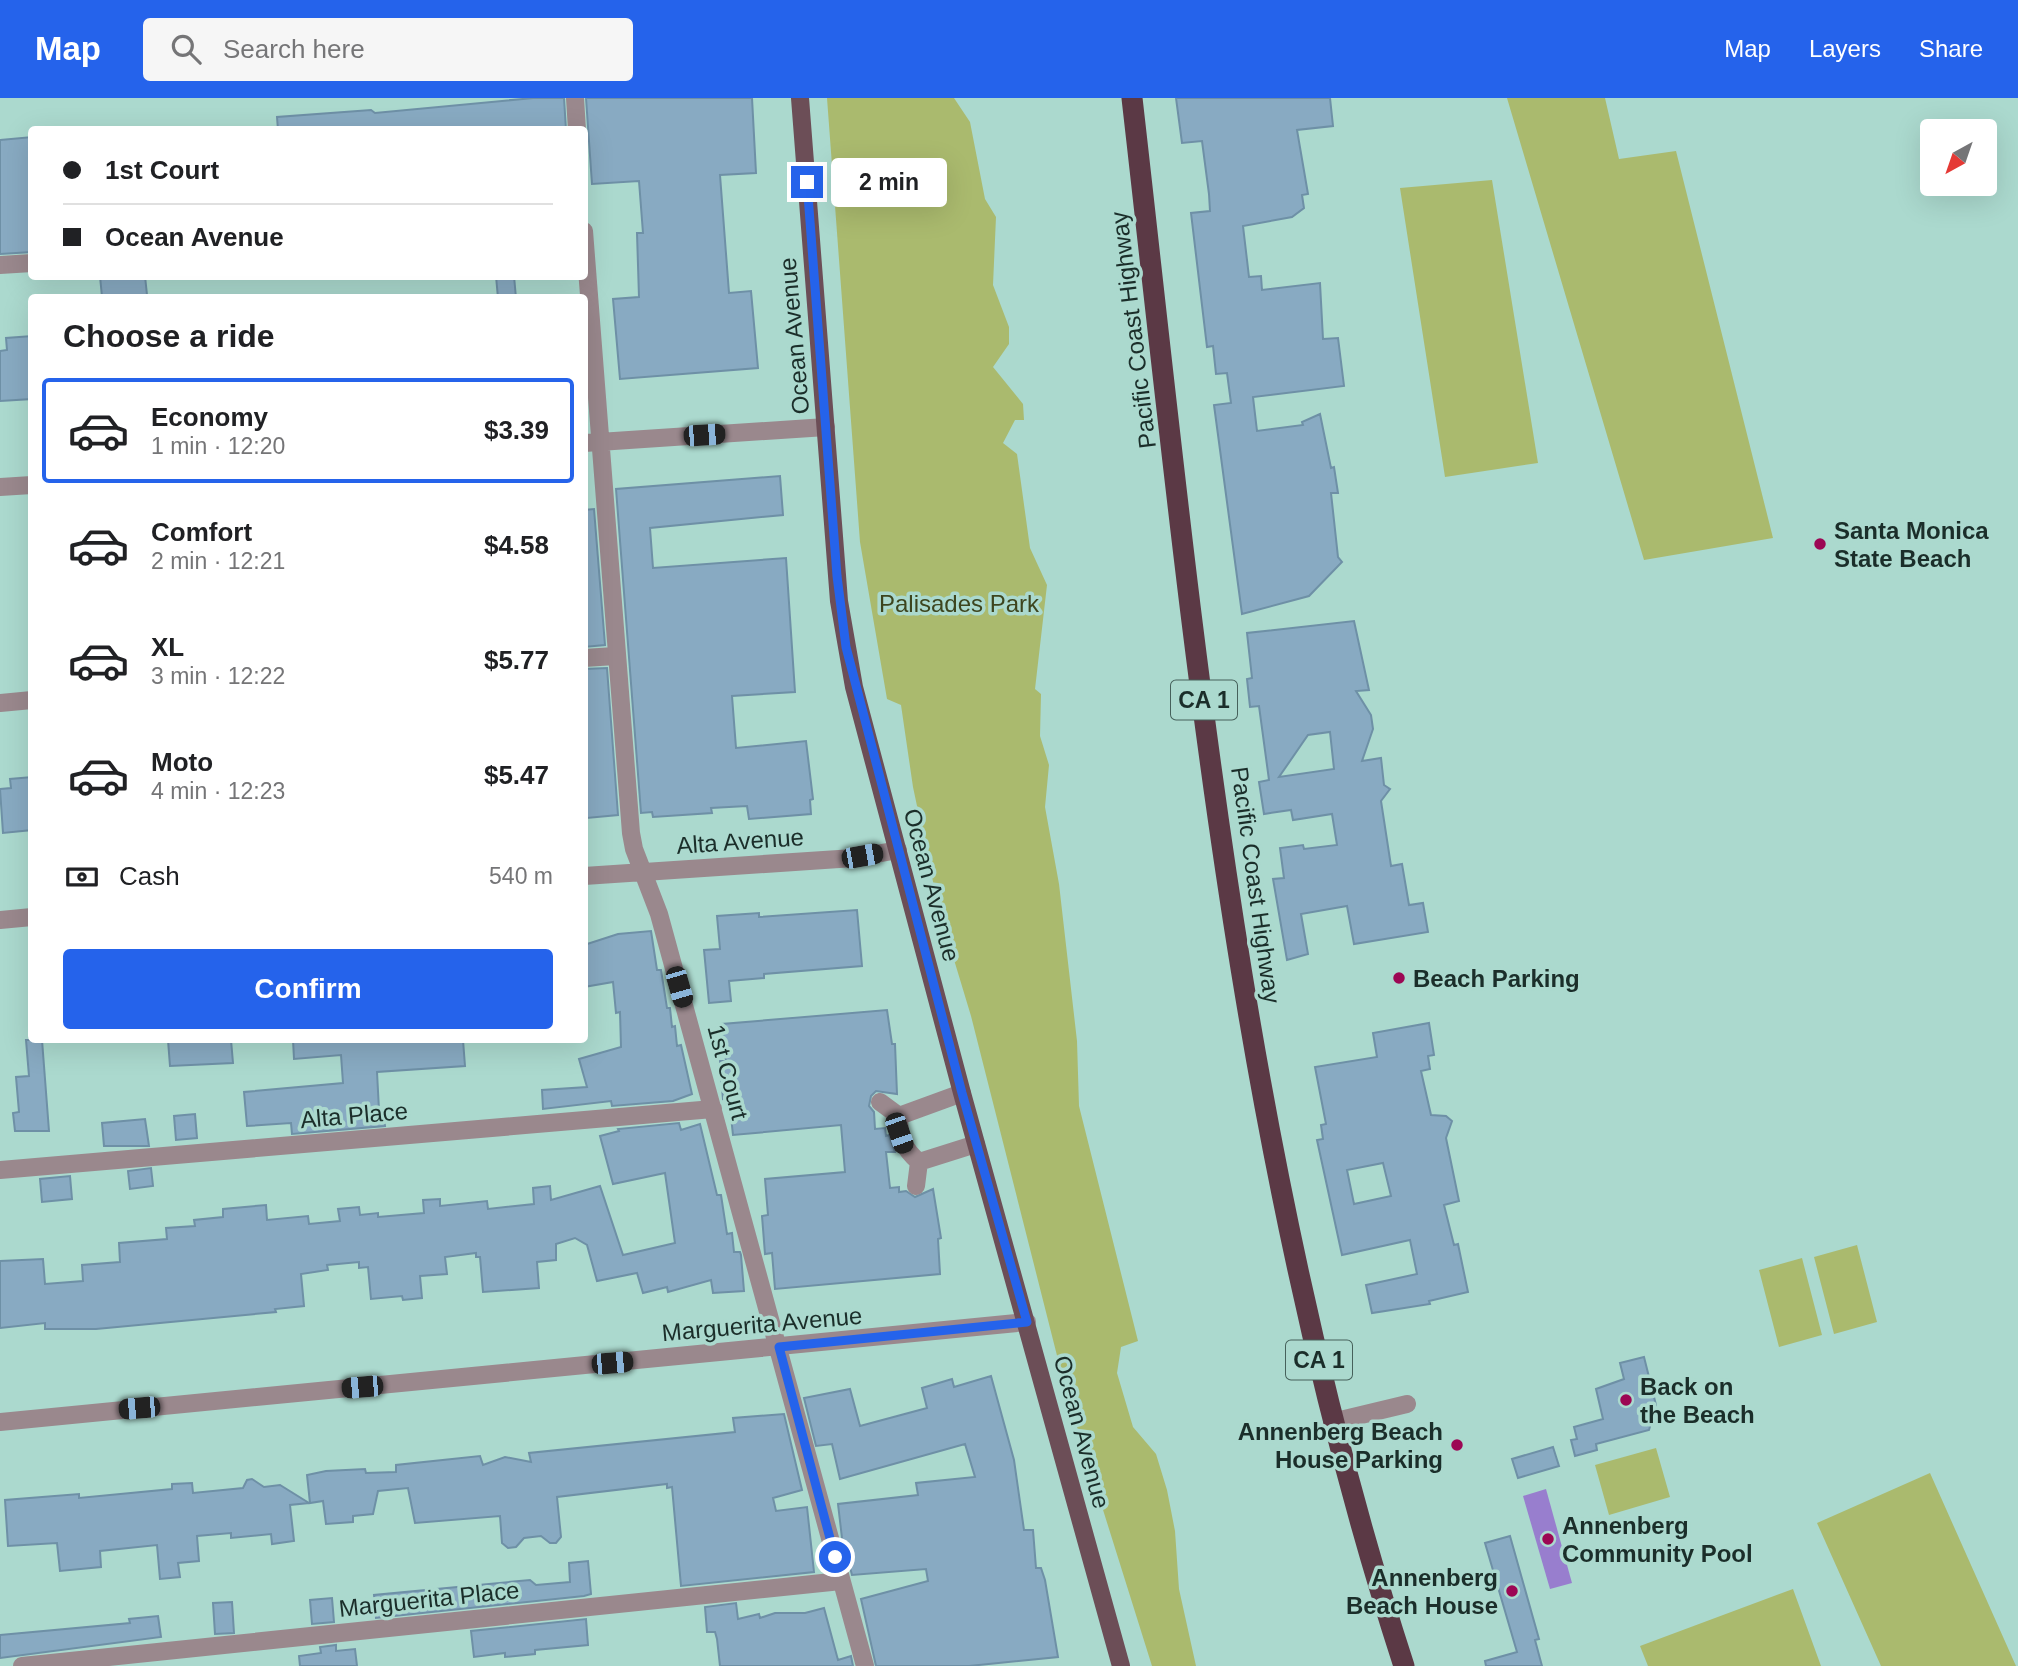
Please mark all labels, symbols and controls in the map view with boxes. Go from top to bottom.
search box [143,18,633,81]
text: Map [35,30,101,67]
icon: search [167,30,205,68]
text: Search here [223,34,365,64]
text: Map [1724,35,1771,62]
text: Layers [1809,35,1881,62]
text: Share [1919,35,1983,62]
north arrow [1920,119,1997,196]
map controls [1920,119,1997,196]
text: 1st Court [105,155,219,185]
callout: 2 min [832,158,947,206]
route end [791,166,823,198]
text: 2 min [859,169,919,195]
street label: Pacific Coast Highway [1105,210,1161,450]
text: Ocean Avenue [105,222,284,252]
street label: Ocean Avenue [774,257,814,415]
text: Choose a ride [63,318,275,354]
icon: car [67,399,130,462]
text: Economy [151,402,268,432]
text: $3.39 [484,415,549,445]
car [683,423,726,447]
text: 1 min · 12:20 [151,433,285,459]
icon: car [67,514,130,577]
text: Comfort [151,517,252,547]
place label: Santa Monica State Beach [1834,517,1989,572]
text: $4.58 [484,530,549,560]
marker: Santa Monica State Beach [1812,536,1828,552]
text: 2 min · 12:21 [151,548,285,574]
park label: Palisades Park [879,590,1040,617]
icon: car [67,629,130,692]
text: XL [151,632,184,662]
text: $5.77 [484,645,549,675]
text: 3 min · 12:22 [151,663,285,689]
road number: CA 1 [1171,680,1237,720]
icon: car [67,744,130,807]
text: Moto [151,747,213,777]
text: $5.47 [484,760,549,790]
street label: Pacific Coast Highway [1226,765,1286,1005]
text: 4 min · 12:23 [151,778,285,804]
street label: Ocean Avenue [899,806,965,964]
street label: Alta Avenue [675,823,805,859]
car [840,842,885,870]
icon: cash [63,858,101,896]
text: Cash [119,861,180,891]
text: 540 m [489,863,553,889]
button: Confirm [63,949,553,1029]
car [664,964,695,1010]
place label: Beach Parking [1413,965,1580,992]
marker: Beach Parking [1391,970,1407,986]
street label: 1st Court [702,1021,754,1123]
street label: Alta Place [299,1097,409,1133]
car [883,1110,916,1156]
street label: Marguerita Avenue [661,1302,863,1346]
road number: CA 1 [1286,1340,1352,1380]
car [591,1351,634,1375]
street label: Ocean Avenue [1049,1353,1115,1511]
place label: Back on the Beach [1640,1373,1755,1428]
car [341,1375,384,1399]
marker: Back on the Beach [1618,1392,1634,1408]
car [118,1396,161,1420]
place label: Annenberg Beach House Parking [1238,1418,1443,1473]
marker: Annenberg Beach House Parking [1449,1437,1465,1453]
place label: Annenberg Community Pool [1562,1512,1753,1567]
marker: Annenberg Community Pool [1540,1531,1556,1547]
route start [819,1541,851,1573]
place label: Annenberg Beach House [1346,1564,1498,1619]
street label: Marguerita Place [337,1576,521,1622]
marker: Annenberg Beach House [1504,1583,1520,1599]

